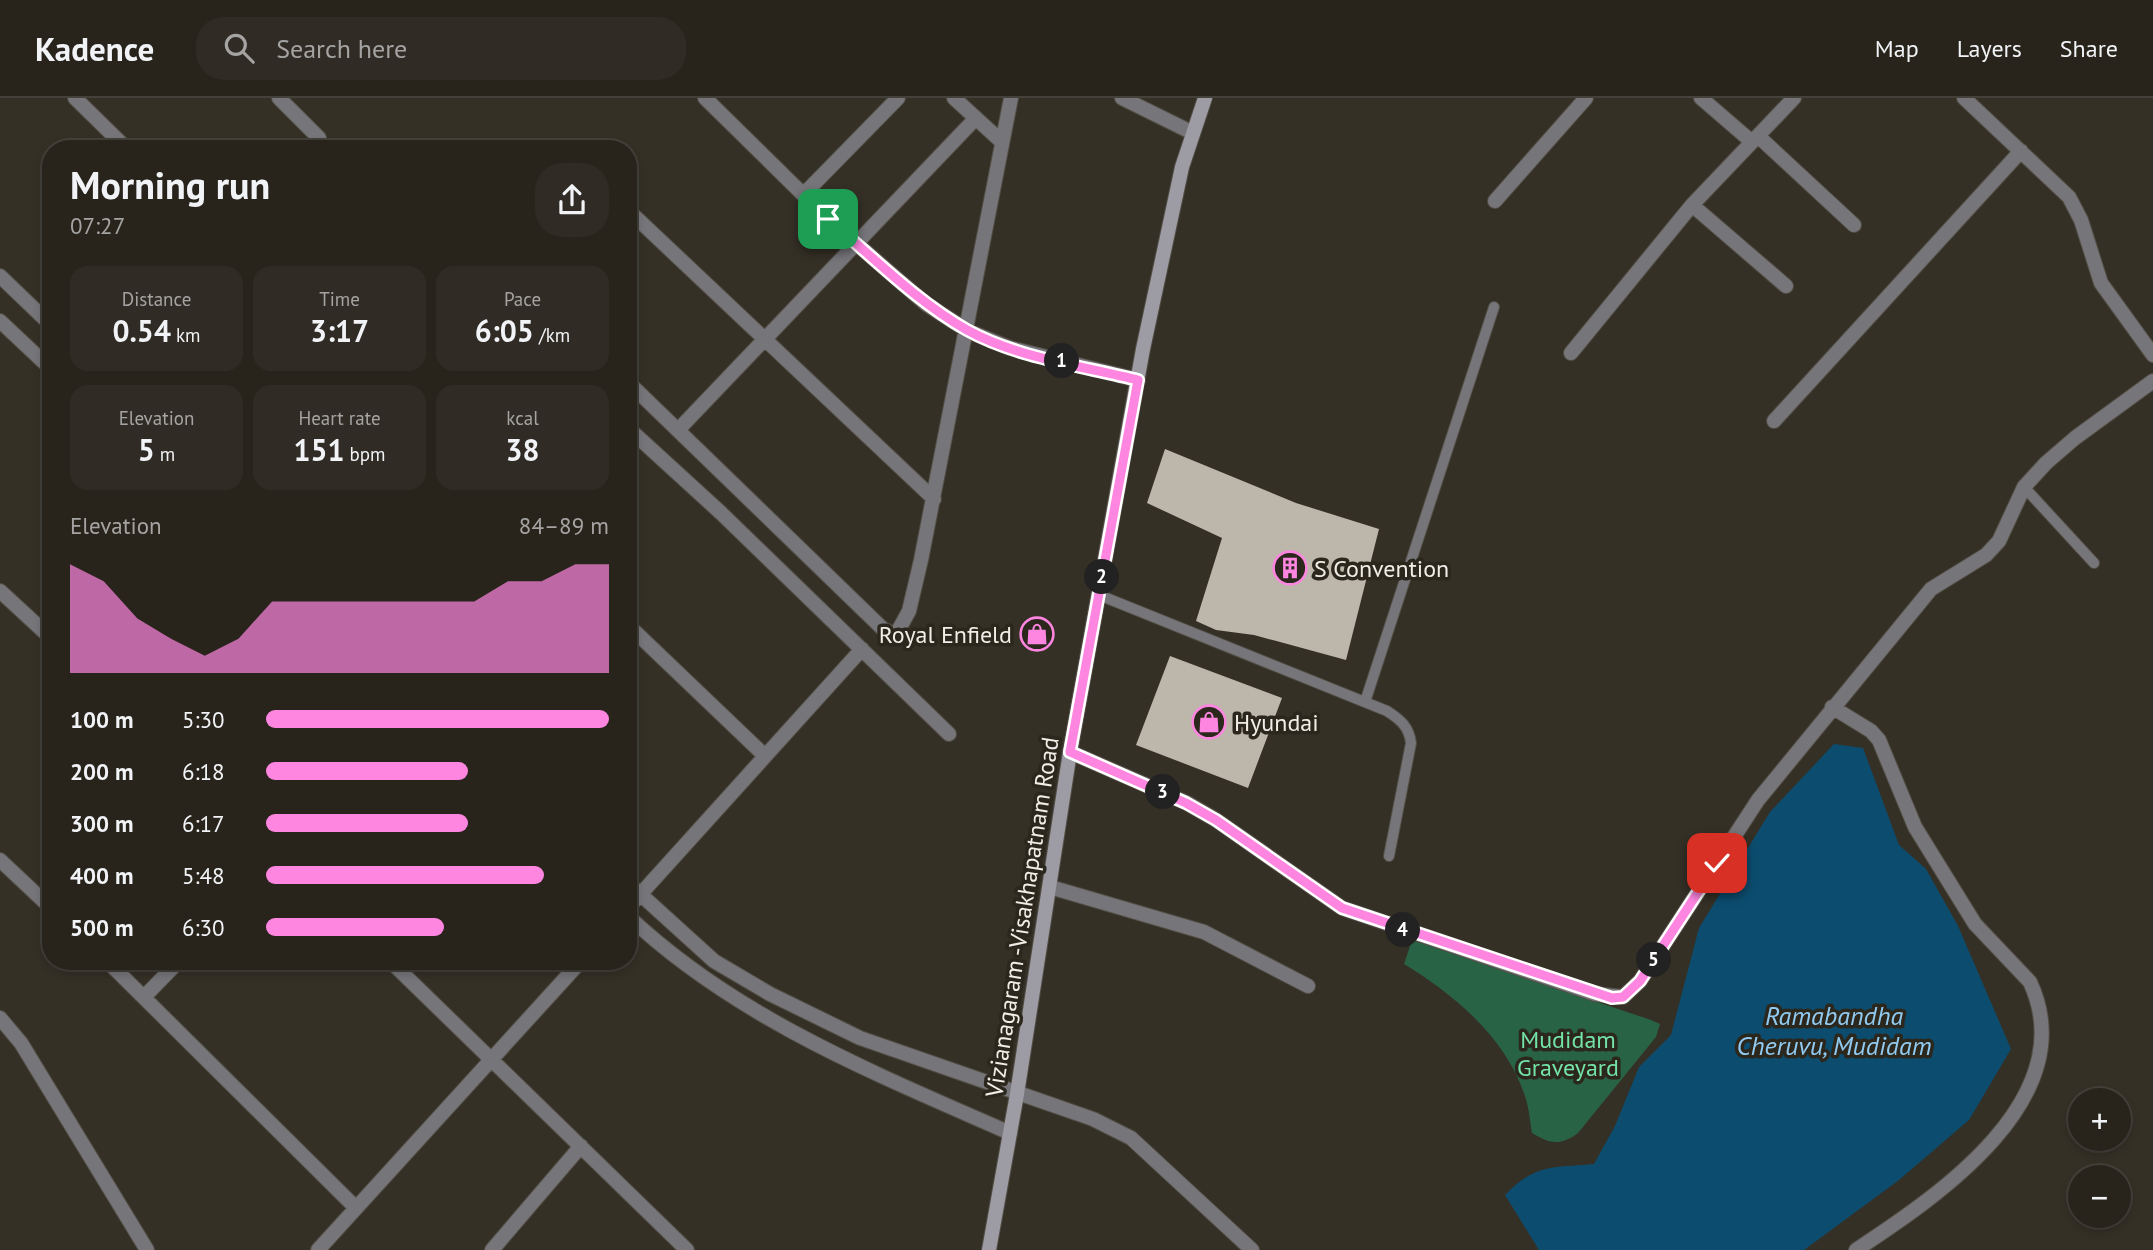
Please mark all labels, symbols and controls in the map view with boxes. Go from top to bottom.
search box [196,17,686,80]
text: Kadence [35,27,154,70]
icon: search [220,29,258,67]
text: Search here [276,32,407,65]
text: Map [1875,33,1919,64]
text: Layers [1957,33,2022,64]
text: Share [2060,33,2118,64]
text: Morning run [70,160,270,209]
button: share [535,163,609,237]
pin [798,189,858,249]
icon: arrive [809,200,847,238]
text: 07:27 [70,211,125,240]
text: Distance [122,287,191,311]
text: Time [319,287,360,311]
text: Pace [504,287,541,311]
text: 0.54 [112,311,171,350]
text: 3:17 [310,311,369,350]
text: 6:05 [475,311,534,350]
text: km [171,323,201,347]
text: /km [534,323,570,347]
pin: 1 [1044,344,1080,378]
text: 1 [1056,348,1067,372]
text: Elevation [119,406,194,430]
text: Heart rate [298,406,381,430]
text: kcal [506,406,539,430]
text: 5 [138,430,155,469]
text: 151 [293,430,344,469]
text: 38 [505,430,540,469]
text: m [155,442,175,466]
text: bpm [344,442,386,466]
text: Elevation [70,511,162,540]
text: 84–89 m [519,511,609,540]
building icon: S Convention [1271,549,1309,587]
place label: S Convention [1314,553,1449,584]
pin: 2 [1084,560,1120,594]
text: 2 [1096,564,1107,588]
shop icon: Royal Enfield [1018,615,1056,653]
place label: Royal Enfield [879,619,1012,650]
shop icon: Hyundai [1190,703,1228,741]
text: 100 m [70,705,133,734]
text: 5:30 [182,705,225,734]
place label: Hyundai [1234,707,1319,738]
street label: Vizianagaram -Visakhapatnam Road [978,735,1066,1100]
text: 200 m [70,757,133,786]
text: 6:18 [182,757,225,786]
pin: 3 [1146,774,1180,810]
text: 3 [1157,779,1168,803]
text: 300 m [70,809,133,838]
text: 6:17 [182,809,225,838]
pin [1687,833,1747,893]
icon: check [1698,844,1736,882]
text: 400 m [70,861,133,890]
text: 5:48 [182,861,225,890]
pin: 4 [1386,912,1420,948]
text: 500 m [70,913,133,942]
text: 6:30 [182,913,225,942]
text: 4 [1397,917,1408,941]
pin: 5 [1636,942,1672,978]
text: 5 [1648,947,1659,971]
water label: Ramabandha Cheruvu, Mudidam [1736,999,1932,1062]
park label: Mudidam Graveyard [1517,1024,1619,1083]
map controls [2068,1088,2131,1228]
button: + [2068,1088,2131,1151]
button: − [2068,1165,2131,1228]

